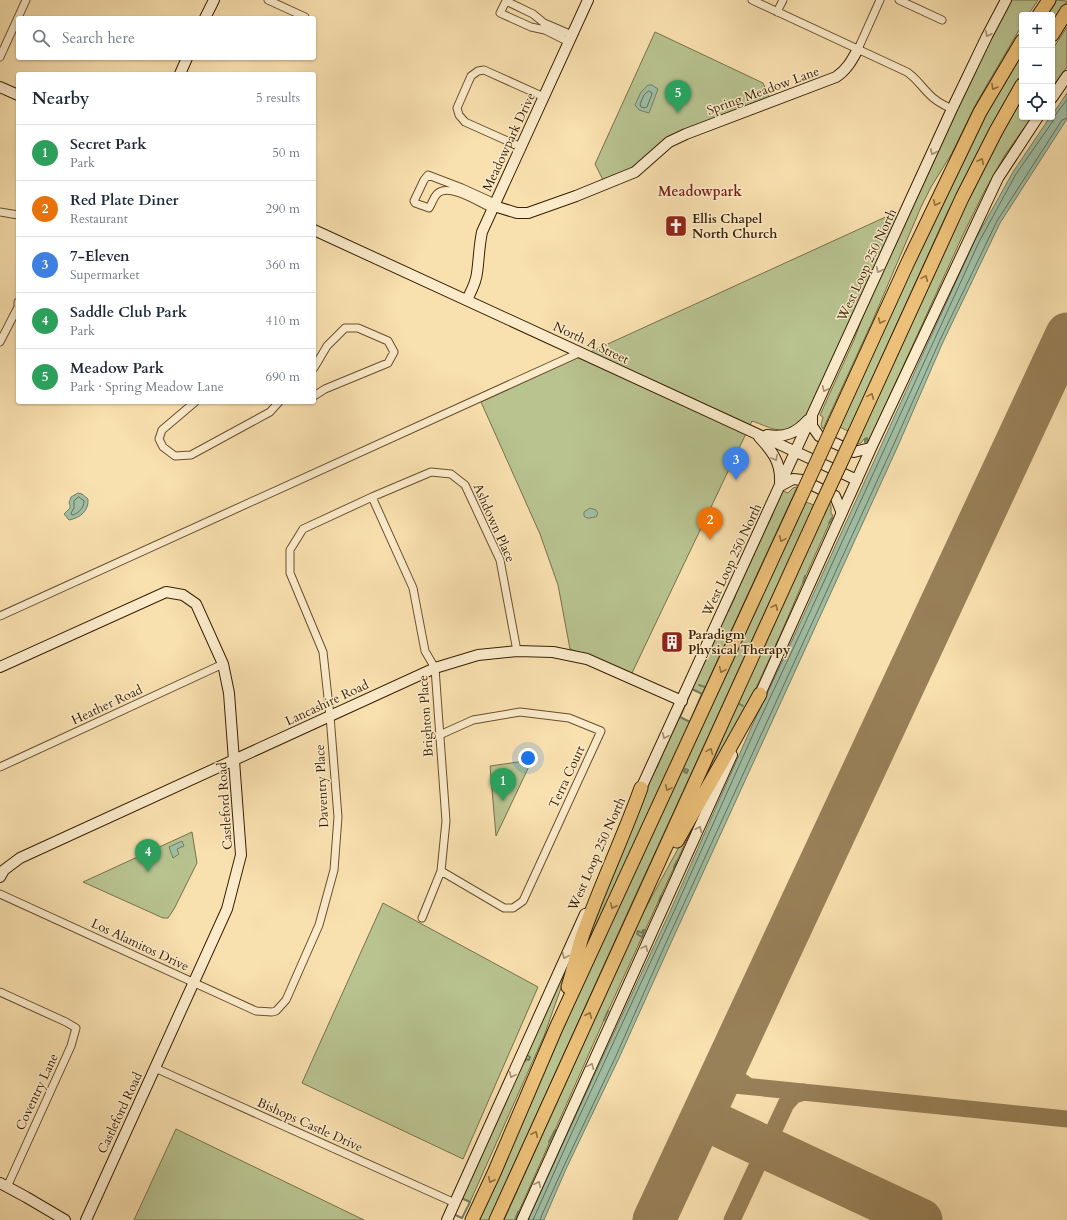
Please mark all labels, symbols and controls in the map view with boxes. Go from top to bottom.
map controls [1019,12,1055,120]
button: + [1019,12,1055,48]
search box [16,16,316,60]
icon: search [30,27,52,49]
text: Search here [62,28,135,48]
one-way arrow [985,30,992,38]
button: − [1019,48,1055,84]
street label: Spring Meadow Lane [704,62,822,120]
pin: 5 [665,80,691,113]
one-way arrow [992,83,999,90]
button: locate [1019,84,1055,120]
text: Nearby [32,87,89,110]
text: 5 results [256,89,300,107]
street label: Meadowpark Drive [478,89,540,194]
text: Secret Park [70,134,147,154]
text: 1 [42,144,48,162]
text: 50 m [272,144,300,162]
one-way arrow [930,148,938,156]
text: Park [70,154,95,172]
one-way arrow [976,158,984,165]
district label: Meadowpark [658,182,742,201]
text: Red Plate Diner [70,190,179,210]
one-way arrow [933,198,941,206]
text: 2 [42,200,48,218]
text: 290 m [266,200,300,218]
street label: West Loop 250 North [833,206,901,325]
text: Restaurant [70,210,128,228]
place label: Ellis Chapel North Church [692,210,777,243]
church icon: Ellis Chapel North Church [663,213,689,239]
text: 7-Eleven [70,246,130,266]
text: 3 [42,256,48,274]
text: 360 m [266,256,300,274]
text: Supermarket [70,266,140,284]
one-way arrow [875,267,883,274]
one-way arrow [920,275,928,282]
text: Saddle Club Park [70,302,187,322]
text: 4 [42,312,48,330]
text: 410 m [266,312,300,330]
one-way arrow [878,316,886,324]
street label: North A Street [550,318,632,368]
text: Park [70,322,95,340]
text: Meadow Park [70,358,164,378]
text: 5 [42,368,48,386]
text: 690 m [266,368,300,386]
text: Park · Spring Meadow Lane [70,378,224,396]
one-way arrow [821,385,829,392]
one-way arrow [866,393,874,401]
pin: 3 [723,447,749,480]
one-way arrow [770,453,777,461]
street label: Ashdown Place [469,481,519,565]
street label: West Loop 250 North [699,501,765,619]
pin: 2 [697,507,723,540]
one-way arrow [779,534,787,542]
one-way arrow [770,603,778,611]
place label: Paradigm Physical Therapy [688,626,791,659]
building icon: Paradigm Physical Therapy [659,629,685,655]
one-way arrow [719,665,727,673]
street label: Brighton Place [414,674,438,758]
street label: Lancashire Road [282,676,372,730]
street label: Heather Road [69,681,145,729]
one-way arrow [662,732,670,739]
street label: Terra Court [545,743,589,811]
street label: Daventry Place [311,744,333,828]
one-way arrow [705,747,713,755]
your location [518,748,538,768]
street label: Castleford Road [213,761,237,850]
pin: 1 [490,768,516,801]
one-way arrow [665,783,673,791]
street label: West Loop 250 North [564,795,630,914]
one-way arrow [694,826,702,833]
pin: 4 [135,839,161,872]
one-way arrow [610,901,618,909]
street label: Los Alamitos Drive [88,914,192,976]
one-way arrow [640,944,648,952]
one-way arrow [562,953,570,960]
one-way arrow [584,1012,592,1020]
street label: Coventry Lane [11,1051,63,1133]
one-way arrow [587,1063,595,1070]
street label: Castleford Road [93,1069,147,1157]
one-way arrow [509,1071,517,1078]
street label: Bishops Castle Drive [254,1094,366,1156]
one-way arrow [530,1130,538,1138]
one-way arrow [488,1175,496,1183]
one-way arrow [533,1181,541,1189]

